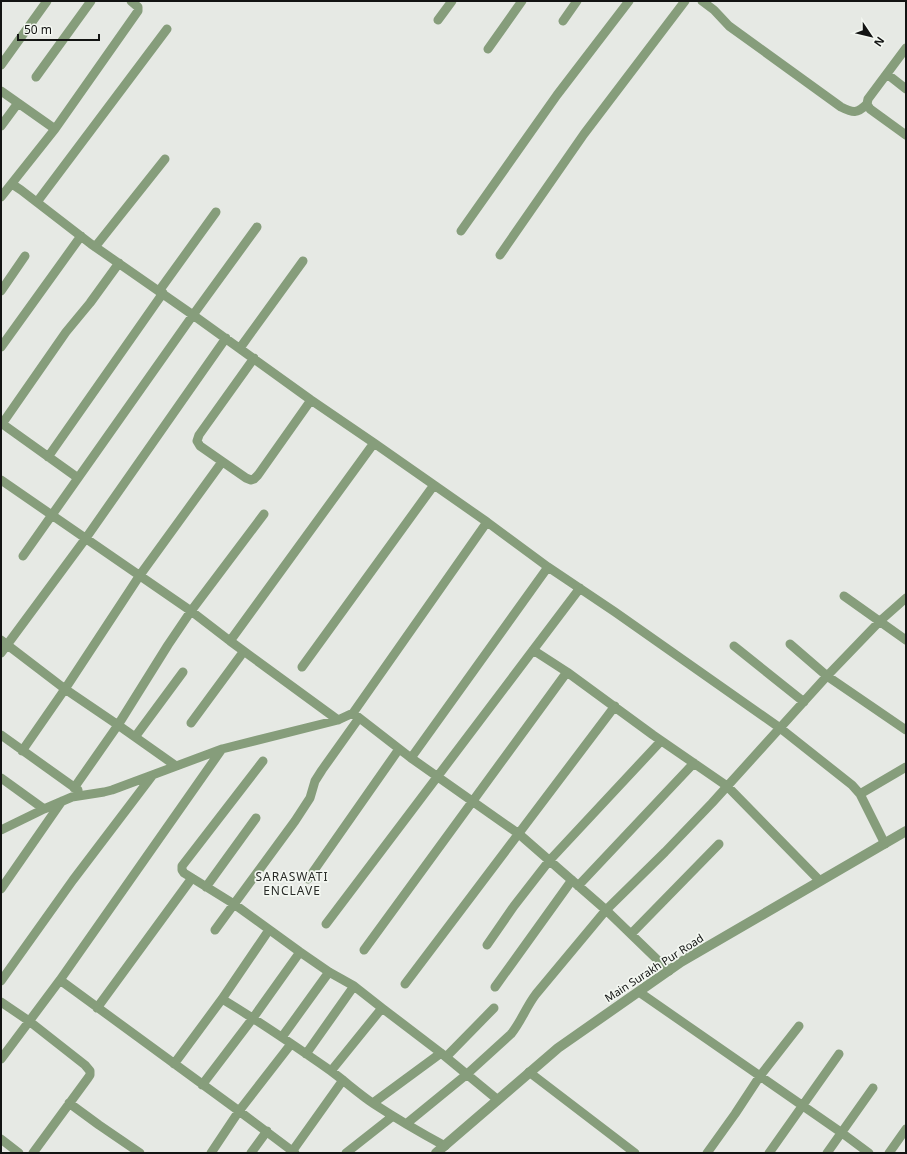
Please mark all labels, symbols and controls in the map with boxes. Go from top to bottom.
scale bar [18,16,99,42]
north arrow [851,16,891,56]
text: 50 m [24,21,52,38]
text: N [871,34,888,50]
district label: SARASWATI ENCLAVE [255,868,329,899]
street label: Main Surakh Pur Road [602,930,706,1005]

